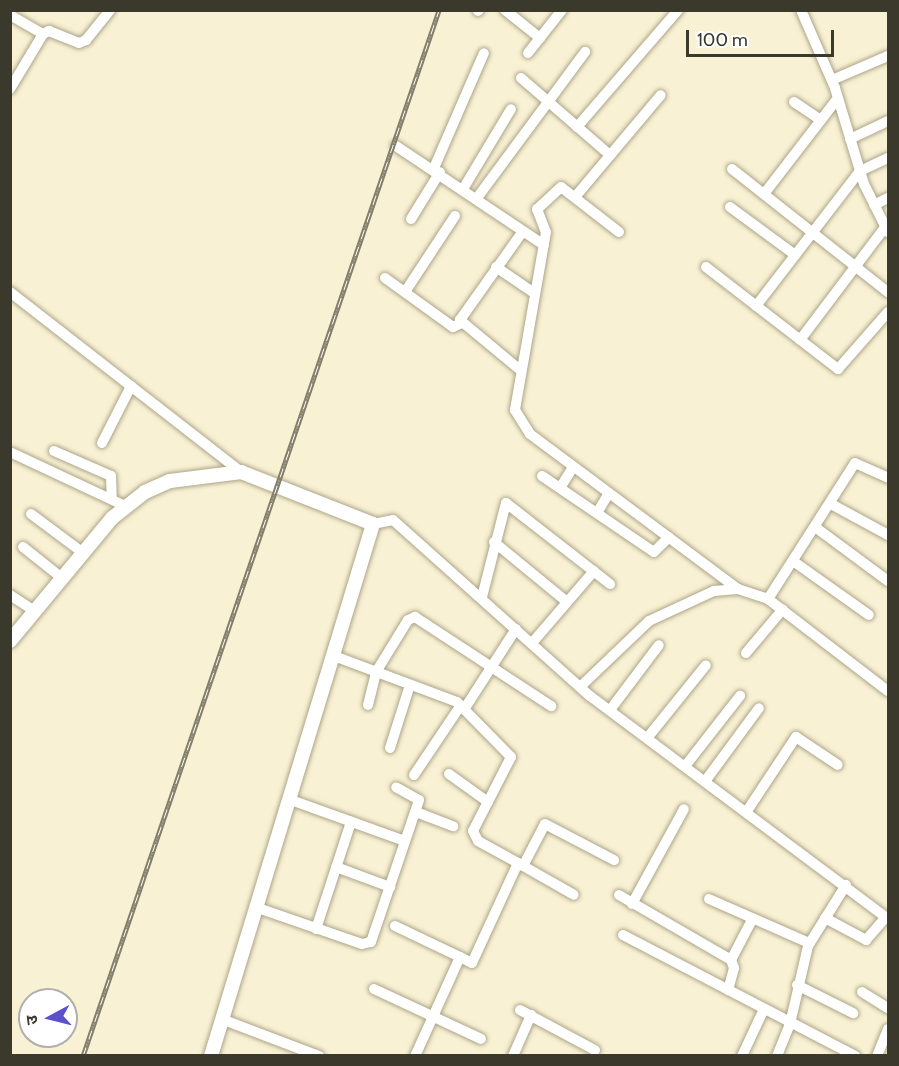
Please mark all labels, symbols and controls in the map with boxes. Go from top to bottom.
scale bar [689,18,838,56]
text: 100 m [697,29,748,51]
north arrow [18,988,78,1048]
text: उ [22,1014,42,1026]

